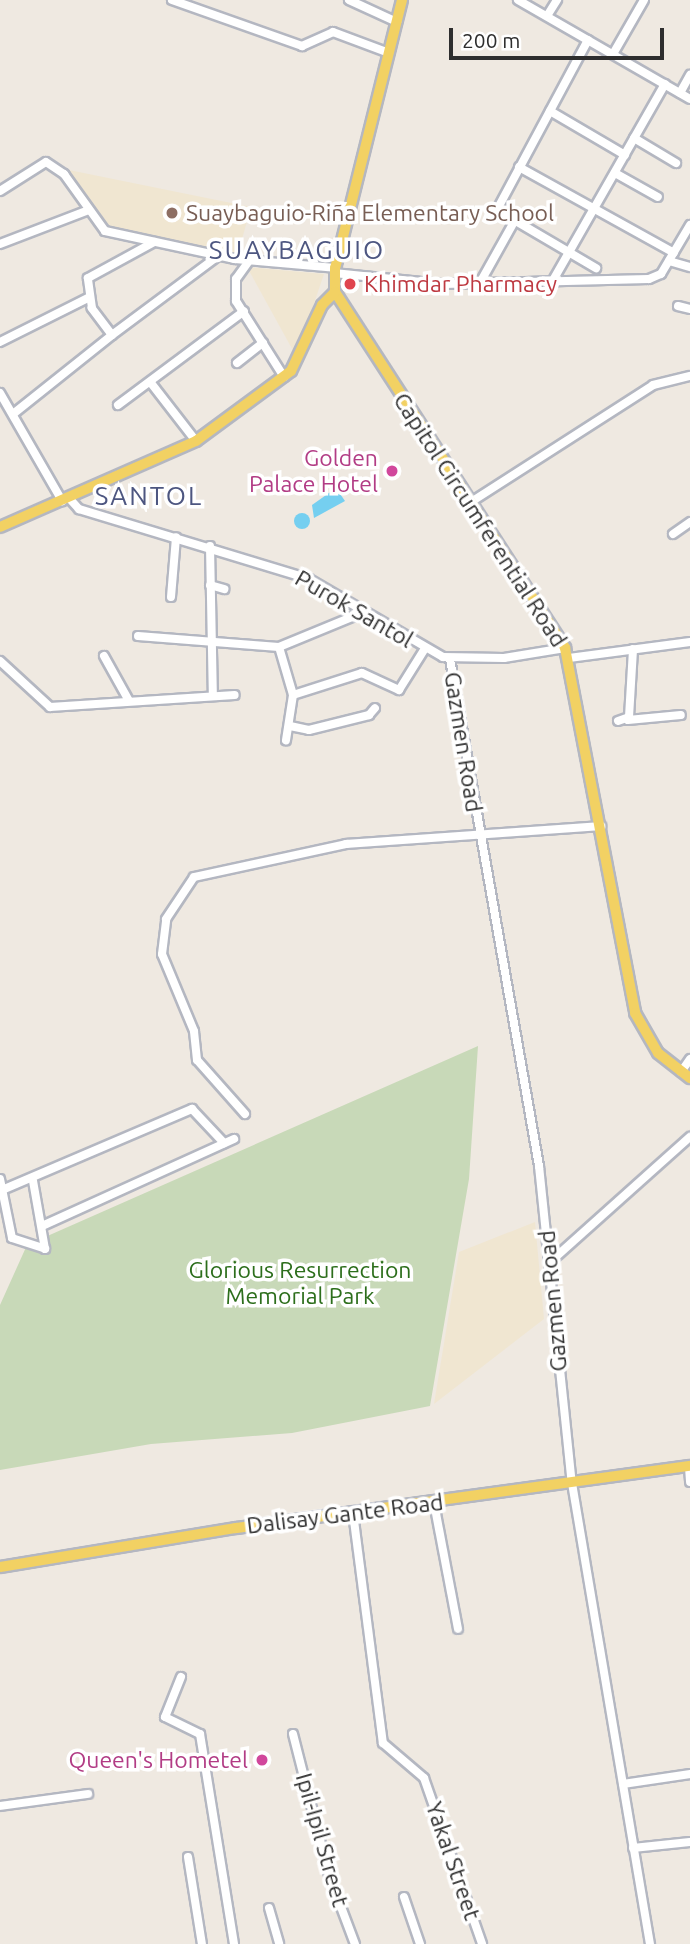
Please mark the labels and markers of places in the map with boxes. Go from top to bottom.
place label: Suaybaguio-Riña Elementary School [186,199,554,227]
marker: Suaybaguio-Riña Elementary School [164,205,180,221]
place label: Khimdar Pharmacy [364,270,557,298]
marker: Khimdar Pharmacy [342,276,358,292]
place label: Golden Palace Hotel [249,444,378,498]
marker: Golden Palace Hotel [384,463,400,479]
place label: Queen's Hometel [68,1746,248,1774]
marker: Queen's Hometel [254,1752,270,1768]

